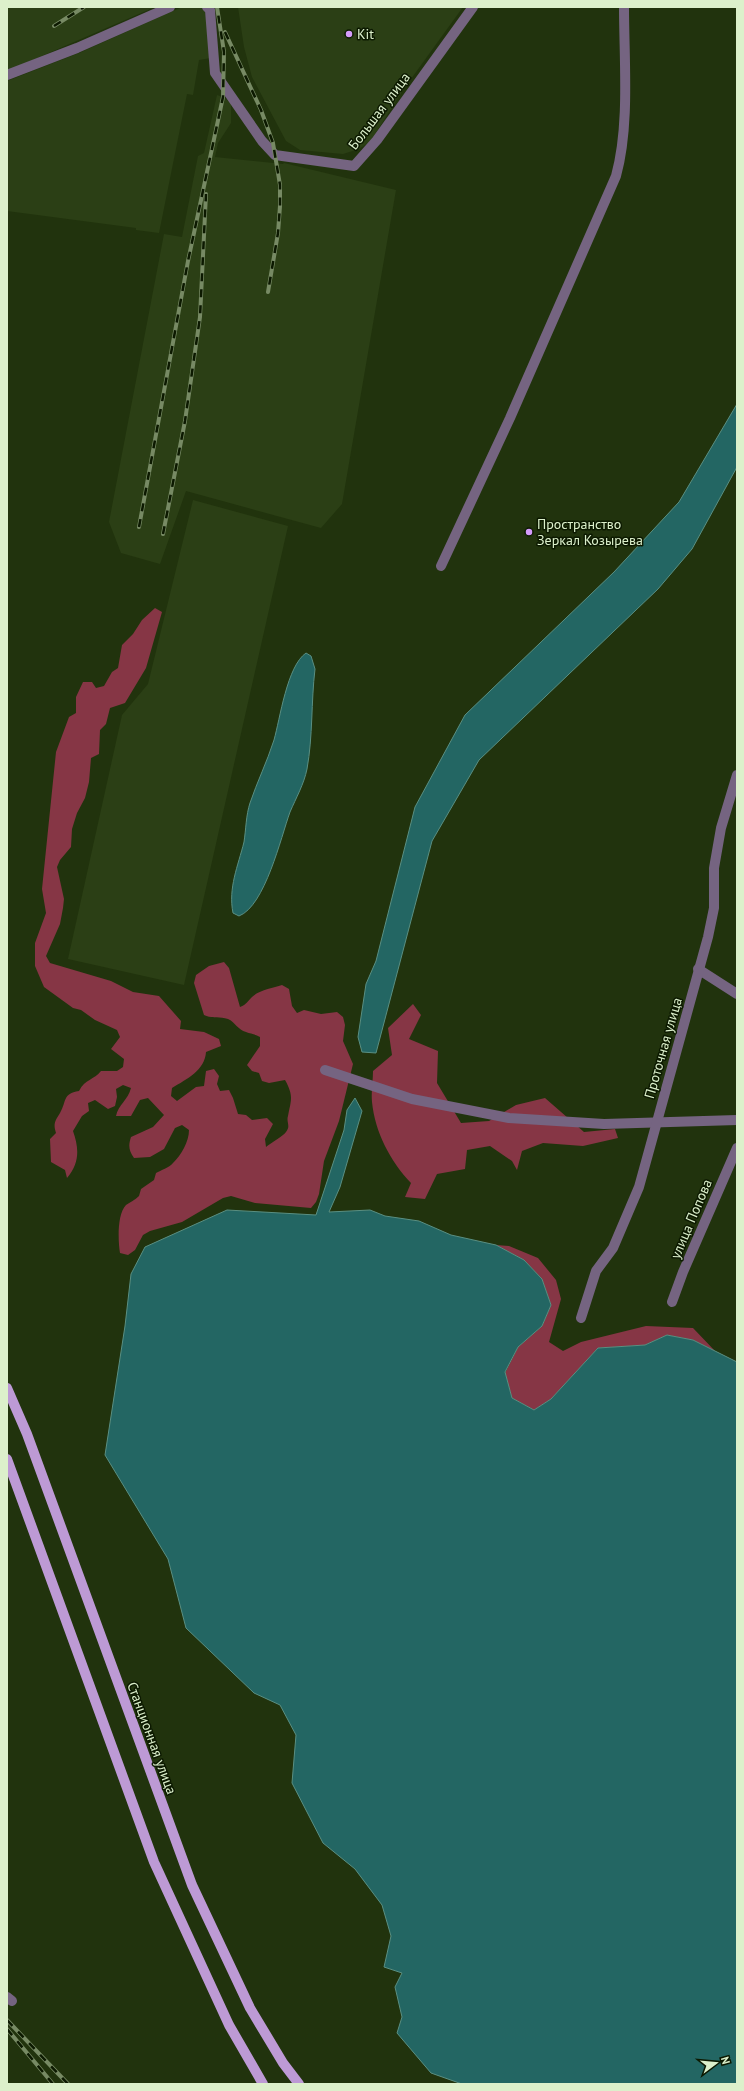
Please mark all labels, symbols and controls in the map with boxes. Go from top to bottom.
place label: Kit [357,25,374,43]
marker: Kit [344,29,354,39]
street label: Большая улица [344,69,414,153]
place label: Пространство Зеркал Козырева [537,515,643,549]
marker: Пространство Зеркал Козырева [524,527,534,537]
street label: Проточная улица [640,995,686,1101]
street label: улица Попова [666,1176,716,1262]
street label: Станционная улица [123,1679,181,1797]
north arrow [696,2043,736,2083]
text: N [718,2055,733,2066]

